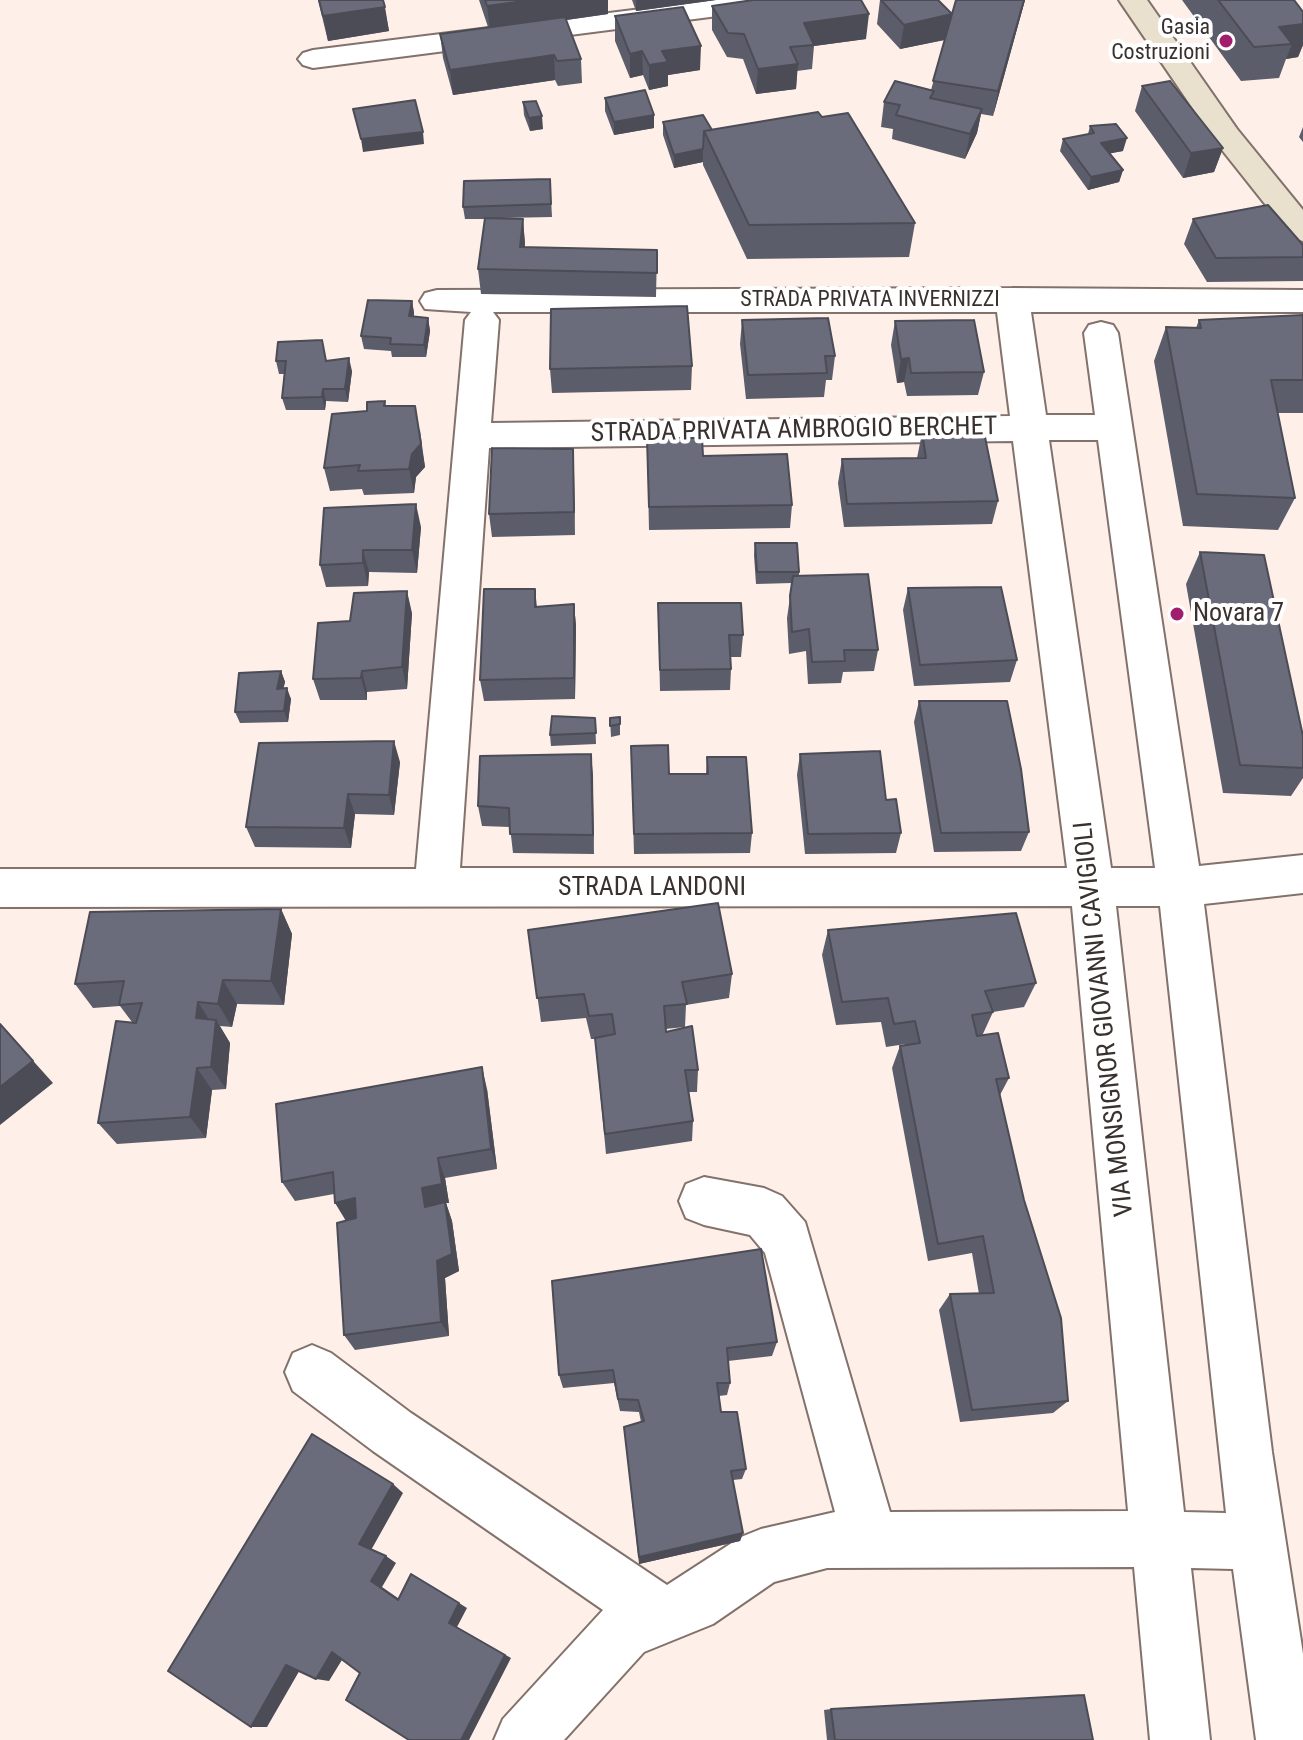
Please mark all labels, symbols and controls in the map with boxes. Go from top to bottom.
place label: Gasia Costruzioni [1111,15,1210,66]
marker: Gasia Costruzioni [1217,32,1235,50]
street label: STRADA PRIVATA INVERNIZZI [740,287,1000,313]
street label: STRADA PRIVATA AMBROGIO BERCHET [590,412,998,450]
place label: Novara 7 [1193,598,1284,630]
marker: Novara 7 [1168,605,1186,623]
street label: VIA MONSIGNOR GIOVANNI CAVIGIOLI [1069,820,1141,1218]
street label: STRADA LANDONI [558,872,746,904]

